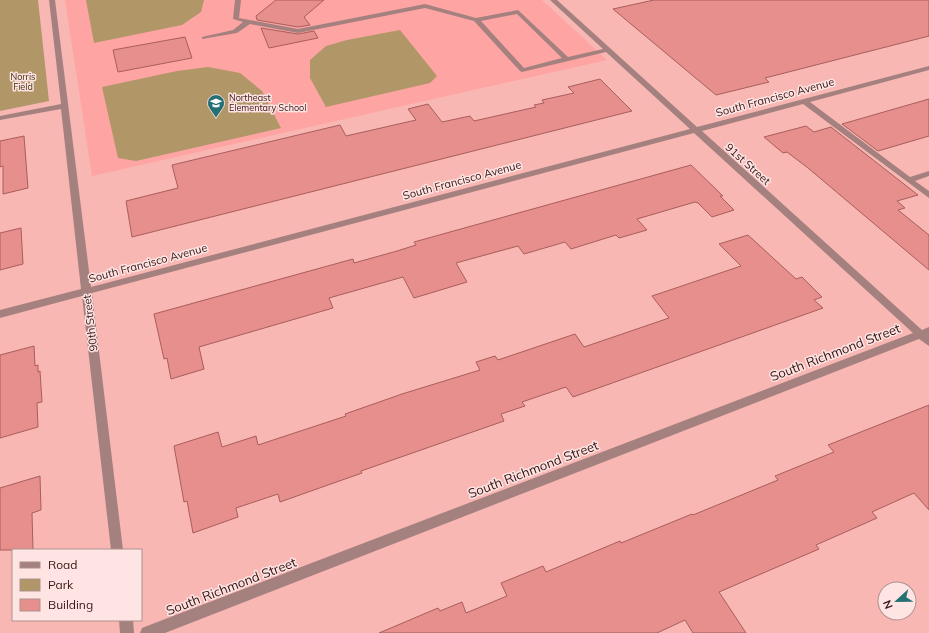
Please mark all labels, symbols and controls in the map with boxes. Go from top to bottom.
park label: Norris Field [10,71,36,92]
street label: South Francisco Avenue [714,74,836,120]
place label: Northeast Elementary School [229,92,306,114]
school or university icon: Northeast Elementary School [206,93,226,118]
street label: 91st Street [723,140,774,188]
street label: South Francisco Avenue [401,157,523,203]
street label: South Francisco Avenue [87,240,209,286]
street label: 90th Street [80,294,100,352]
street label: South Richmond Street [768,320,903,384]
street label: South Richmond Street [466,437,601,501]
legend [12,549,142,621]
street label: South Richmond Street [164,554,299,618]
text: Road [48,557,77,572]
text: Park [48,577,74,592]
north arrow [877,581,917,621]
text: Building [48,597,93,612]
text: N [880,598,896,611]

